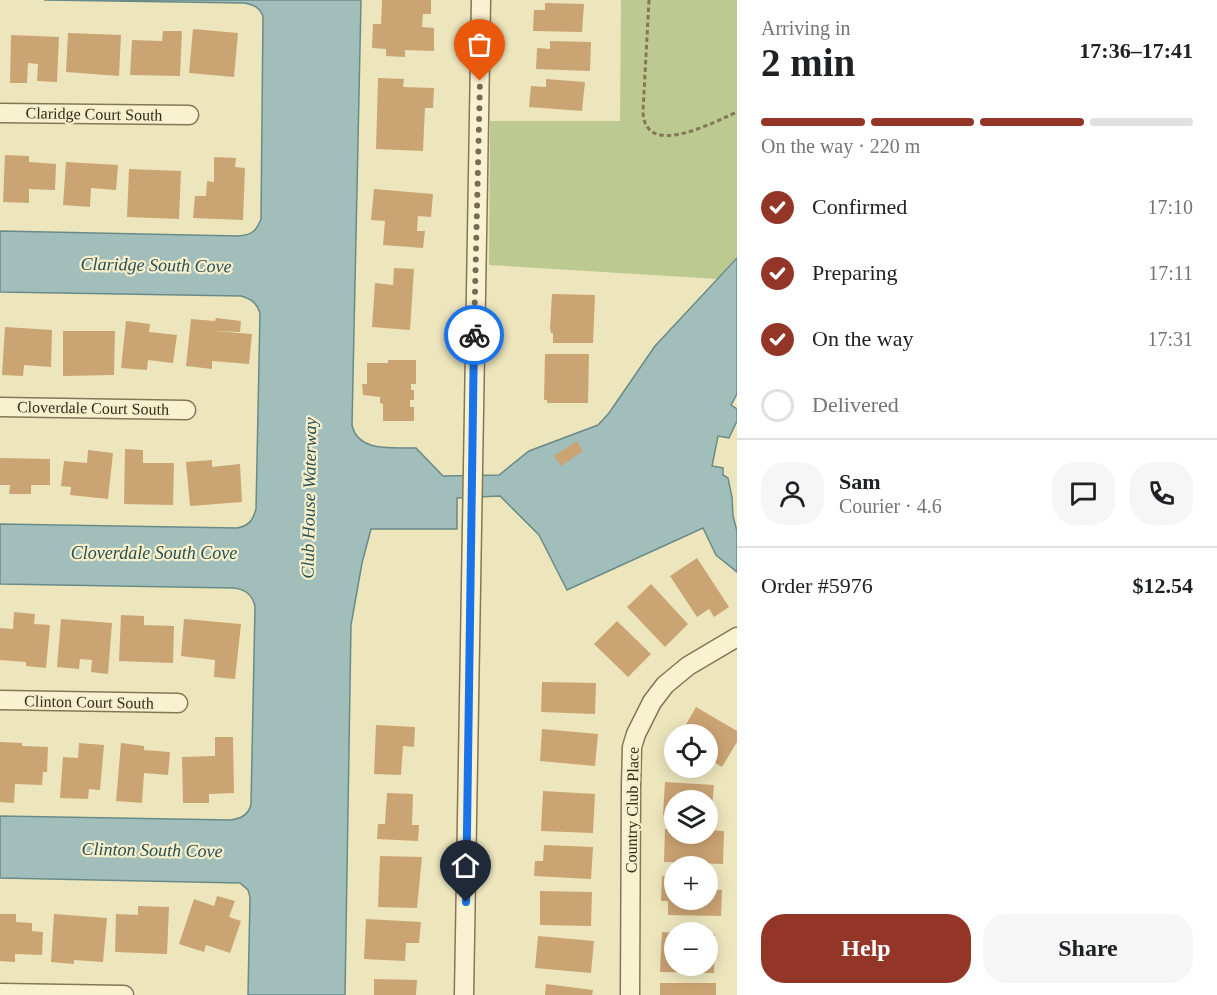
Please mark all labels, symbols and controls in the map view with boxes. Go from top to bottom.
text: Arriving in [761,17,850,39]
pin [454,19,505,81]
icon: bag [463,28,496,61]
text: 17:36–17:41 [1079,38,1193,63]
text: 2 min [761,41,855,84]
street label: Claridge Court South [25,104,163,125]
text: On the way · 220 m [761,135,920,157]
icon: check [761,191,794,224]
text: Confirmed [812,194,907,219]
text: 17:10 [1147,196,1193,218]
water label: Claridge South Cove [80,254,232,276]
icon: check [761,257,794,290]
text: Preparing [812,260,898,285]
text: 17:11 [1148,262,1193,284]
courier [444,305,504,365]
icon: bike [458,319,491,352]
icon: check [761,323,794,356]
text: On the way [812,326,913,351]
text: 17:31 [1147,328,1193,350]
text: Delivered [812,392,899,417]
street label: Cloverdale Court South [17,398,169,418]
water label: Club House Waterway [298,417,320,579]
button: person [761,462,824,525]
button: chat [1052,462,1115,525]
button: phone [1130,462,1193,525]
text: Sam [839,469,881,494]
text: Courier · 4.6 [839,495,942,517]
water label: Cloverdale South Cove [71,543,237,563]
text: Order #5976 [761,573,873,598]
text: $12.54 [1133,573,1193,598]
street label: Clinton Court South [24,692,154,712]
map controls [664,724,718,976]
button: locate [664,724,718,778]
street label: Country Club Place [622,747,643,873]
button: layers [664,790,718,844]
water label: Clinton South Cove [81,839,223,861]
pin [440,840,491,902]
icon: home [449,849,482,882]
button: + [664,856,718,910]
button: Help [761,914,971,983]
button: Share [983,914,1193,983]
button: − [664,922,718,976]

